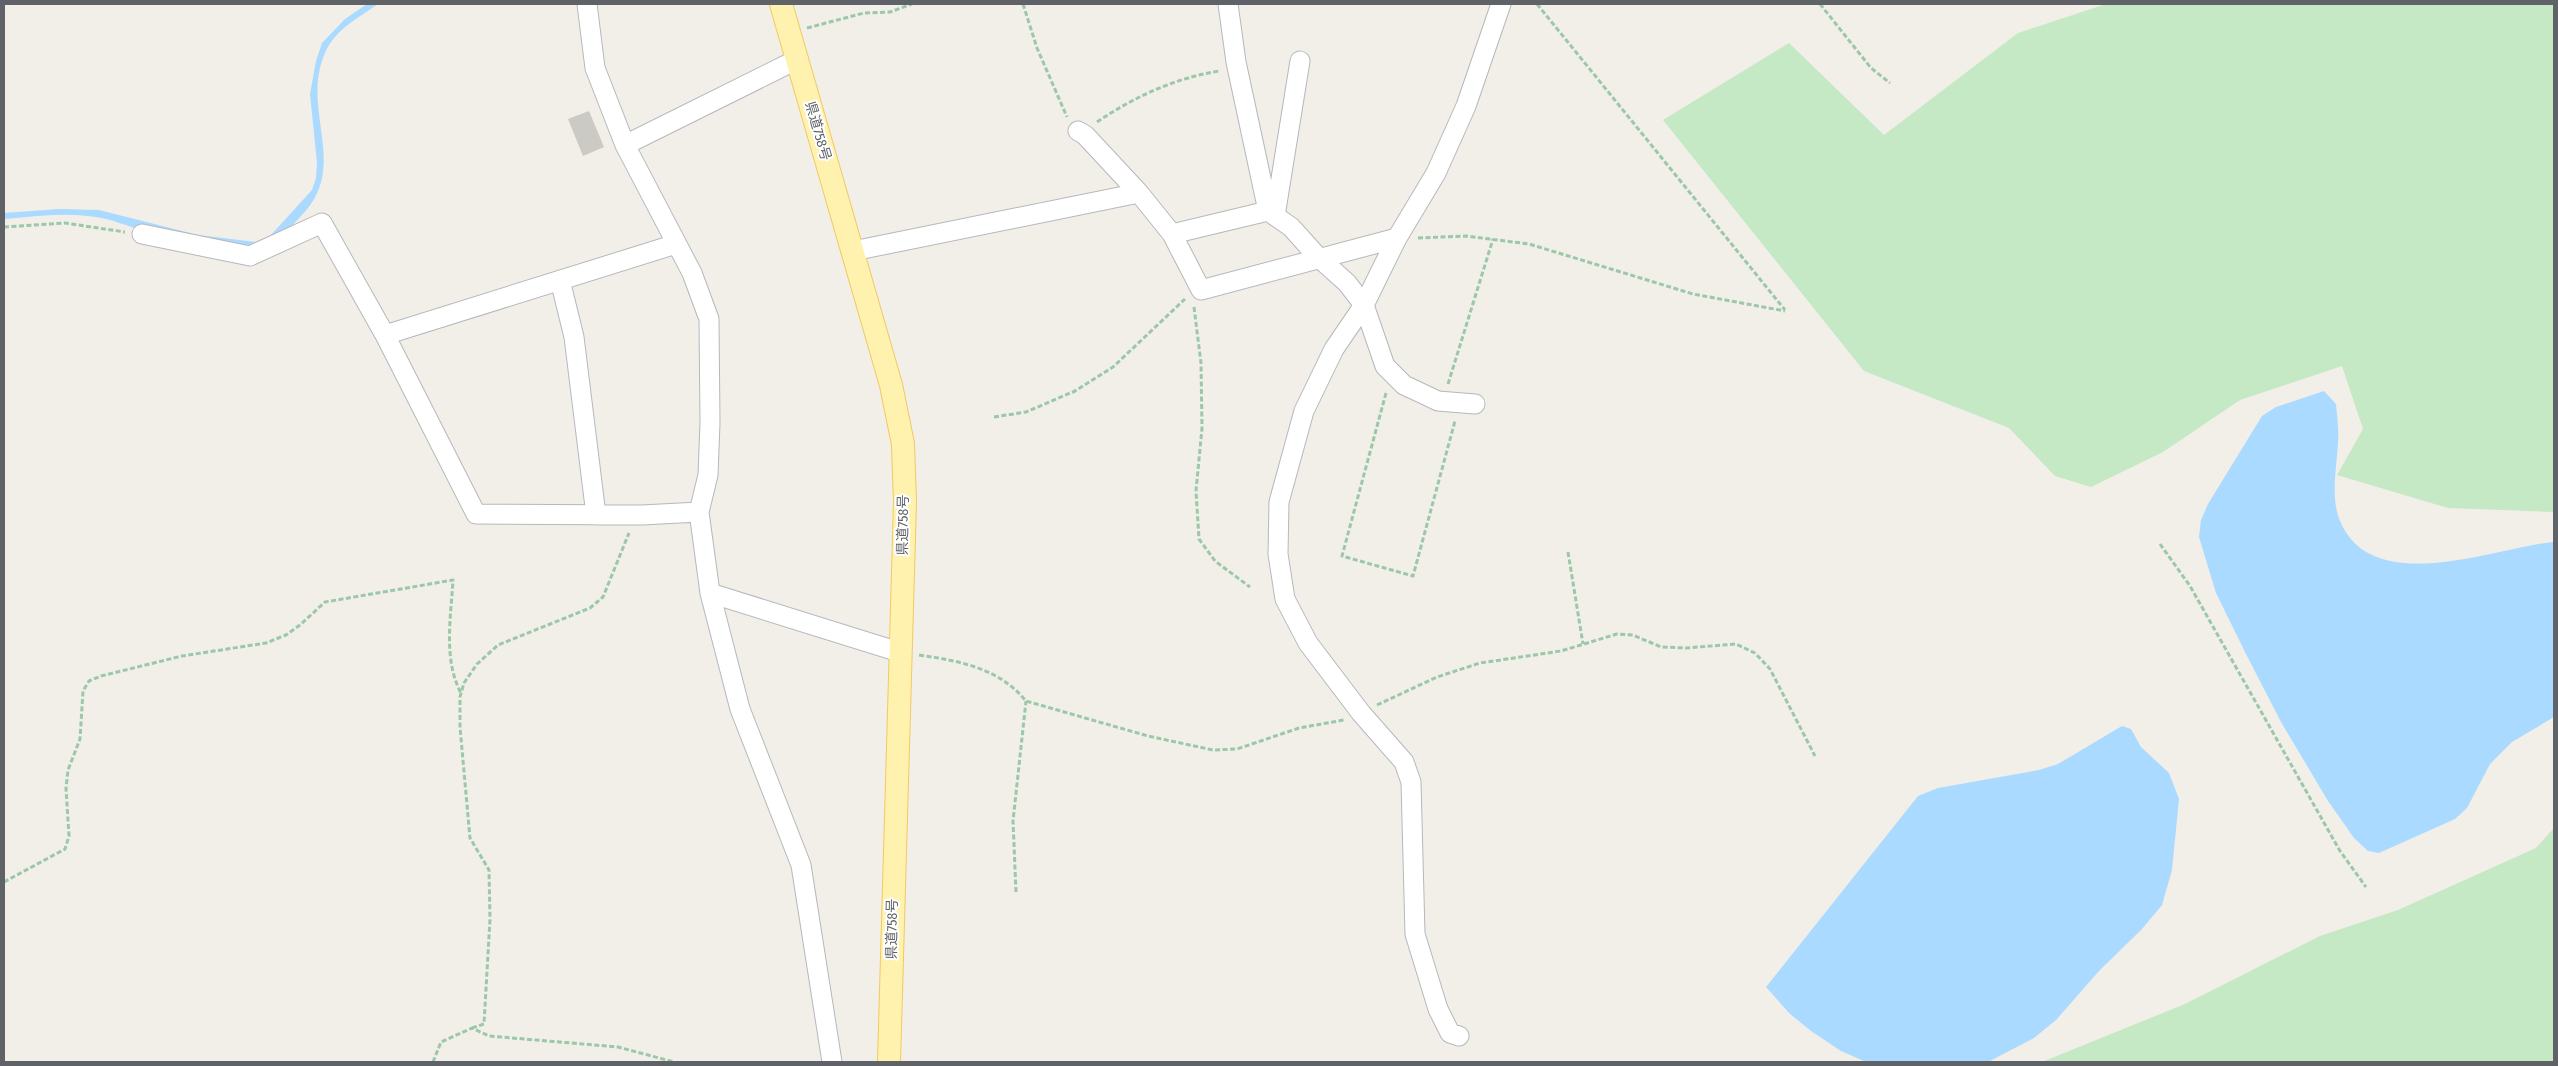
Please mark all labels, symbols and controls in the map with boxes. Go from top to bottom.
street label: 県道758号 [801,99,835,163]
street label: 県道758号 [894,494,912,556]
street label: 県道758号 [883,898,901,960]

